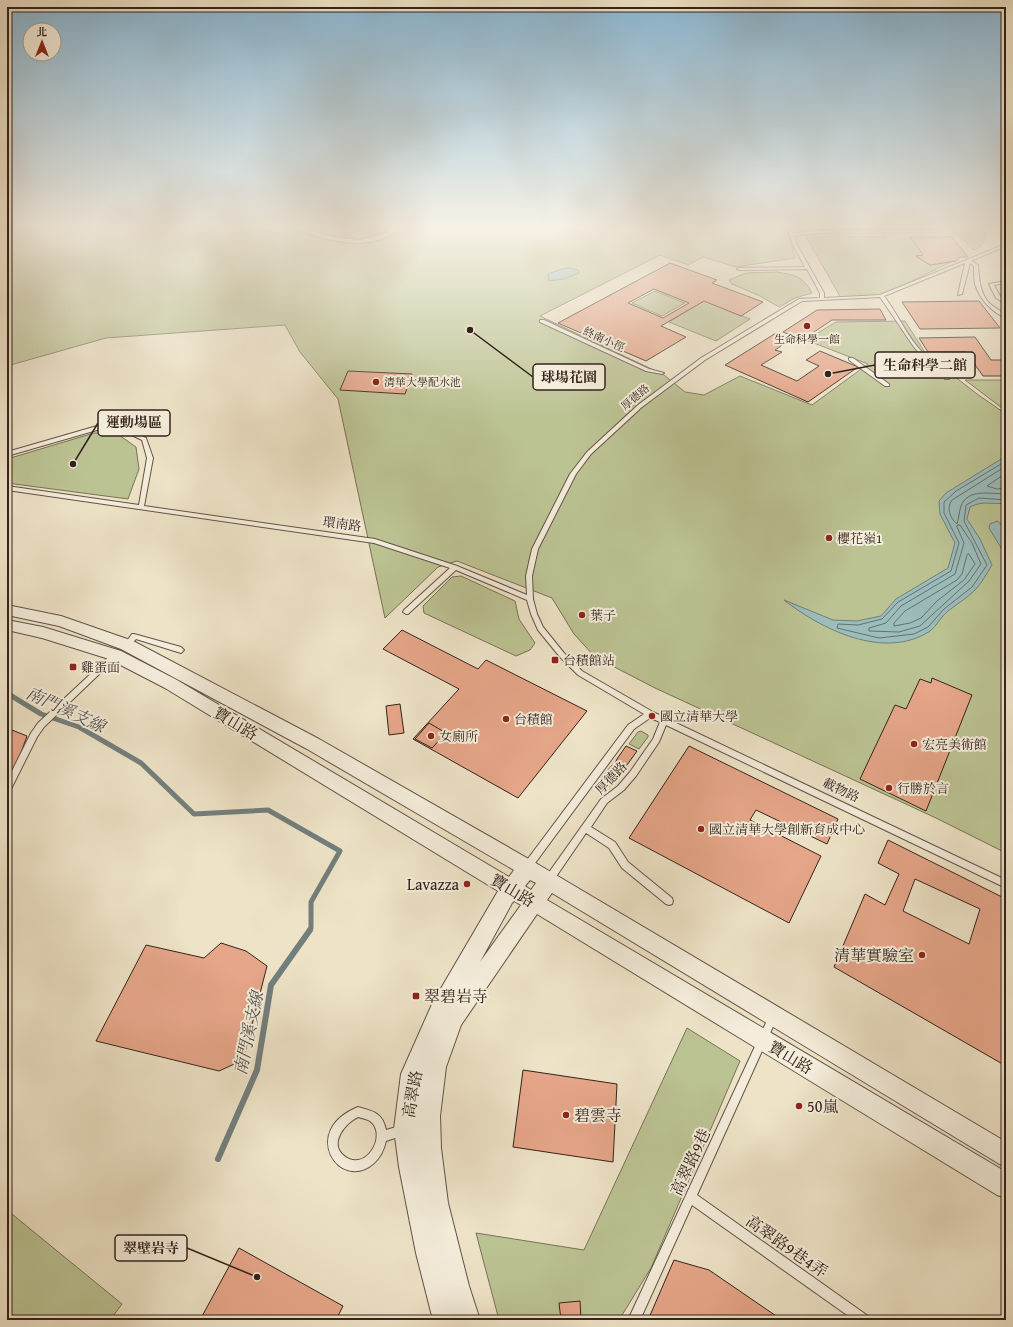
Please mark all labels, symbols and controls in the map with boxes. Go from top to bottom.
north arrow [22,22,62,62]
text: 北 [37,24,48,40]
marker: 生命科學一館 [802,321,812,331]
street label: 終南小徑 [581,323,627,355]
place label: 生命科學一館 [774,331,840,347]
callout: 生命科學二館 [875,352,975,378]
text: 生命科學二館 [883,355,967,375]
callout: 球場花園 [533,364,605,390]
text: 球場花園 [541,367,597,387]
place label: 清華大學配水池 [384,374,461,390]
marker: 清華大學配水池 [371,377,381,387]
street label: 厚德路 [617,380,653,414]
callout: 運動場區 [98,410,170,436]
text: 運動場區 [106,412,162,432]
street label: 環南路 [321,512,363,536]
place label: 櫻花嶺1 [837,529,882,548]
marker: 櫻花嶺1 [824,533,834,543]
place label: 葉子 [590,606,616,625]
marker: 葉子 [577,610,587,620]
place label: 台積館站 [563,651,615,670]
marker: 台積館站 [550,655,560,665]
place label: 雞蛋面 [81,658,120,677]
marker: 雞蛋面 [68,662,78,672]
water label: 南門溪支線 [22,680,112,739]
street label: 寶山路 [209,700,263,746]
place label: 國立清華大學 [660,707,738,726]
place label: 台積館 [514,710,553,729]
marker: 國立清華大學 [647,711,657,721]
marker: 台積館 [501,714,511,724]
place label: 女廁所 [439,727,478,746]
marker: 女廁所 [426,731,436,741]
place label: 宏亮美術館 [922,735,987,754]
marker: 宏亮美術館 [909,739,919,749]
street label: 厚德路 [591,757,631,799]
street label: 載物路 [819,773,863,807]
place label: 行勝於言 [897,779,949,798]
marker: 行勝於言 [884,783,894,793]
place label: 國立清華大學創新育成中心 [709,820,865,839]
marker: 國立清華大學創新育成中心 [696,824,706,834]
street label: 寶山路 [486,867,540,913]
place label: Lavazza [407,872,459,896]
marker: Lavazza [462,879,472,889]
place label: 清華實驗室 [834,943,914,967]
marker: 清華實驗室 [917,950,927,960]
place label: 翠碧岩寺 [424,984,488,1008]
water label: 南門溪支線 [227,987,269,1077]
marker: 翠碧岩寺 [411,991,421,1001]
street label: 寶山路 [764,1034,818,1080]
street label: 高翠路 [396,1068,428,1120]
place label: 50嵐 [807,1094,838,1118]
marker: 50嵐 [794,1101,804,1111]
place label: 碧雲寺 [574,1103,622,1127]
marker: 碧雲寺 [561,1110,571,1120]
street label: 高翠路9巷 [664,1124,716,1200]
street label: 高翠路9巷4弄 [741,1209,833,1283]
callout: 翠壁岩寺 [115,1235,187,1261]
text: 翠壁岩寺 [123,1238,179,1258]

